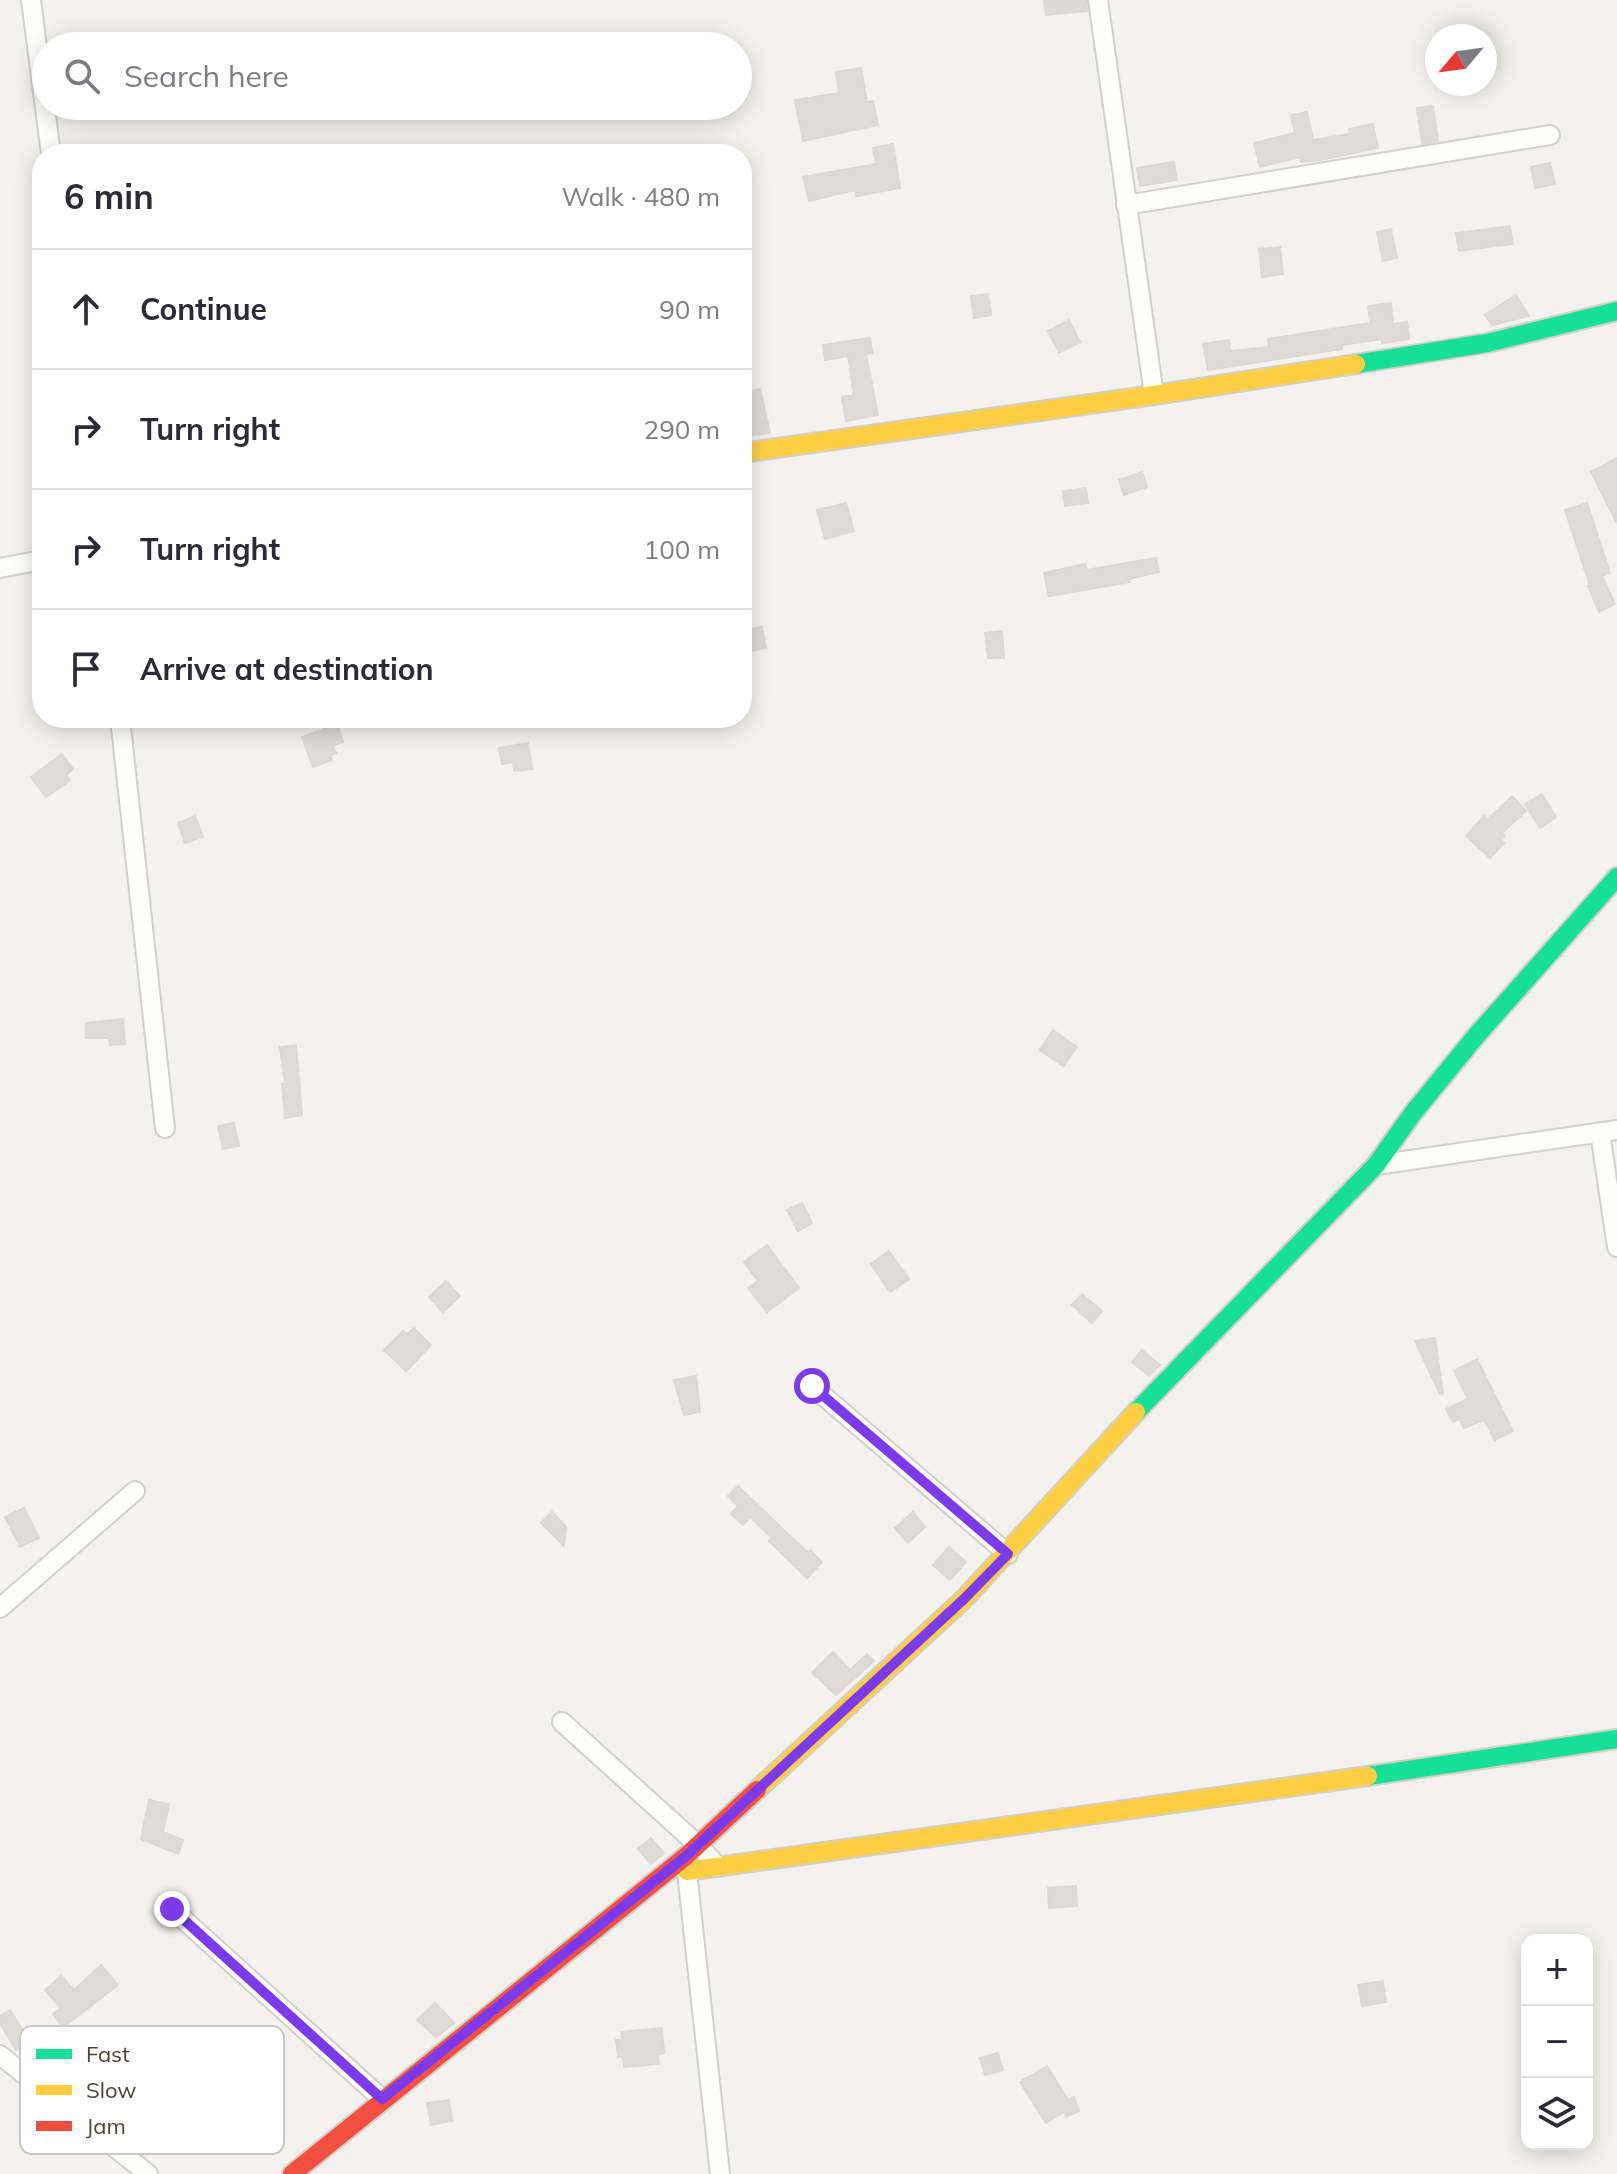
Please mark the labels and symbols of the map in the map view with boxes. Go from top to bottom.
north arrow [1425,24,1497,96]
route start [794,1368,830,1404]
route end [154,1891,190,1927]
legend [20,2026,284,2154]
text: Fast [86,2040,130,2068]
text: Slow [86,2076,136,2104]
text: Jam [86,2112,126,2140]

